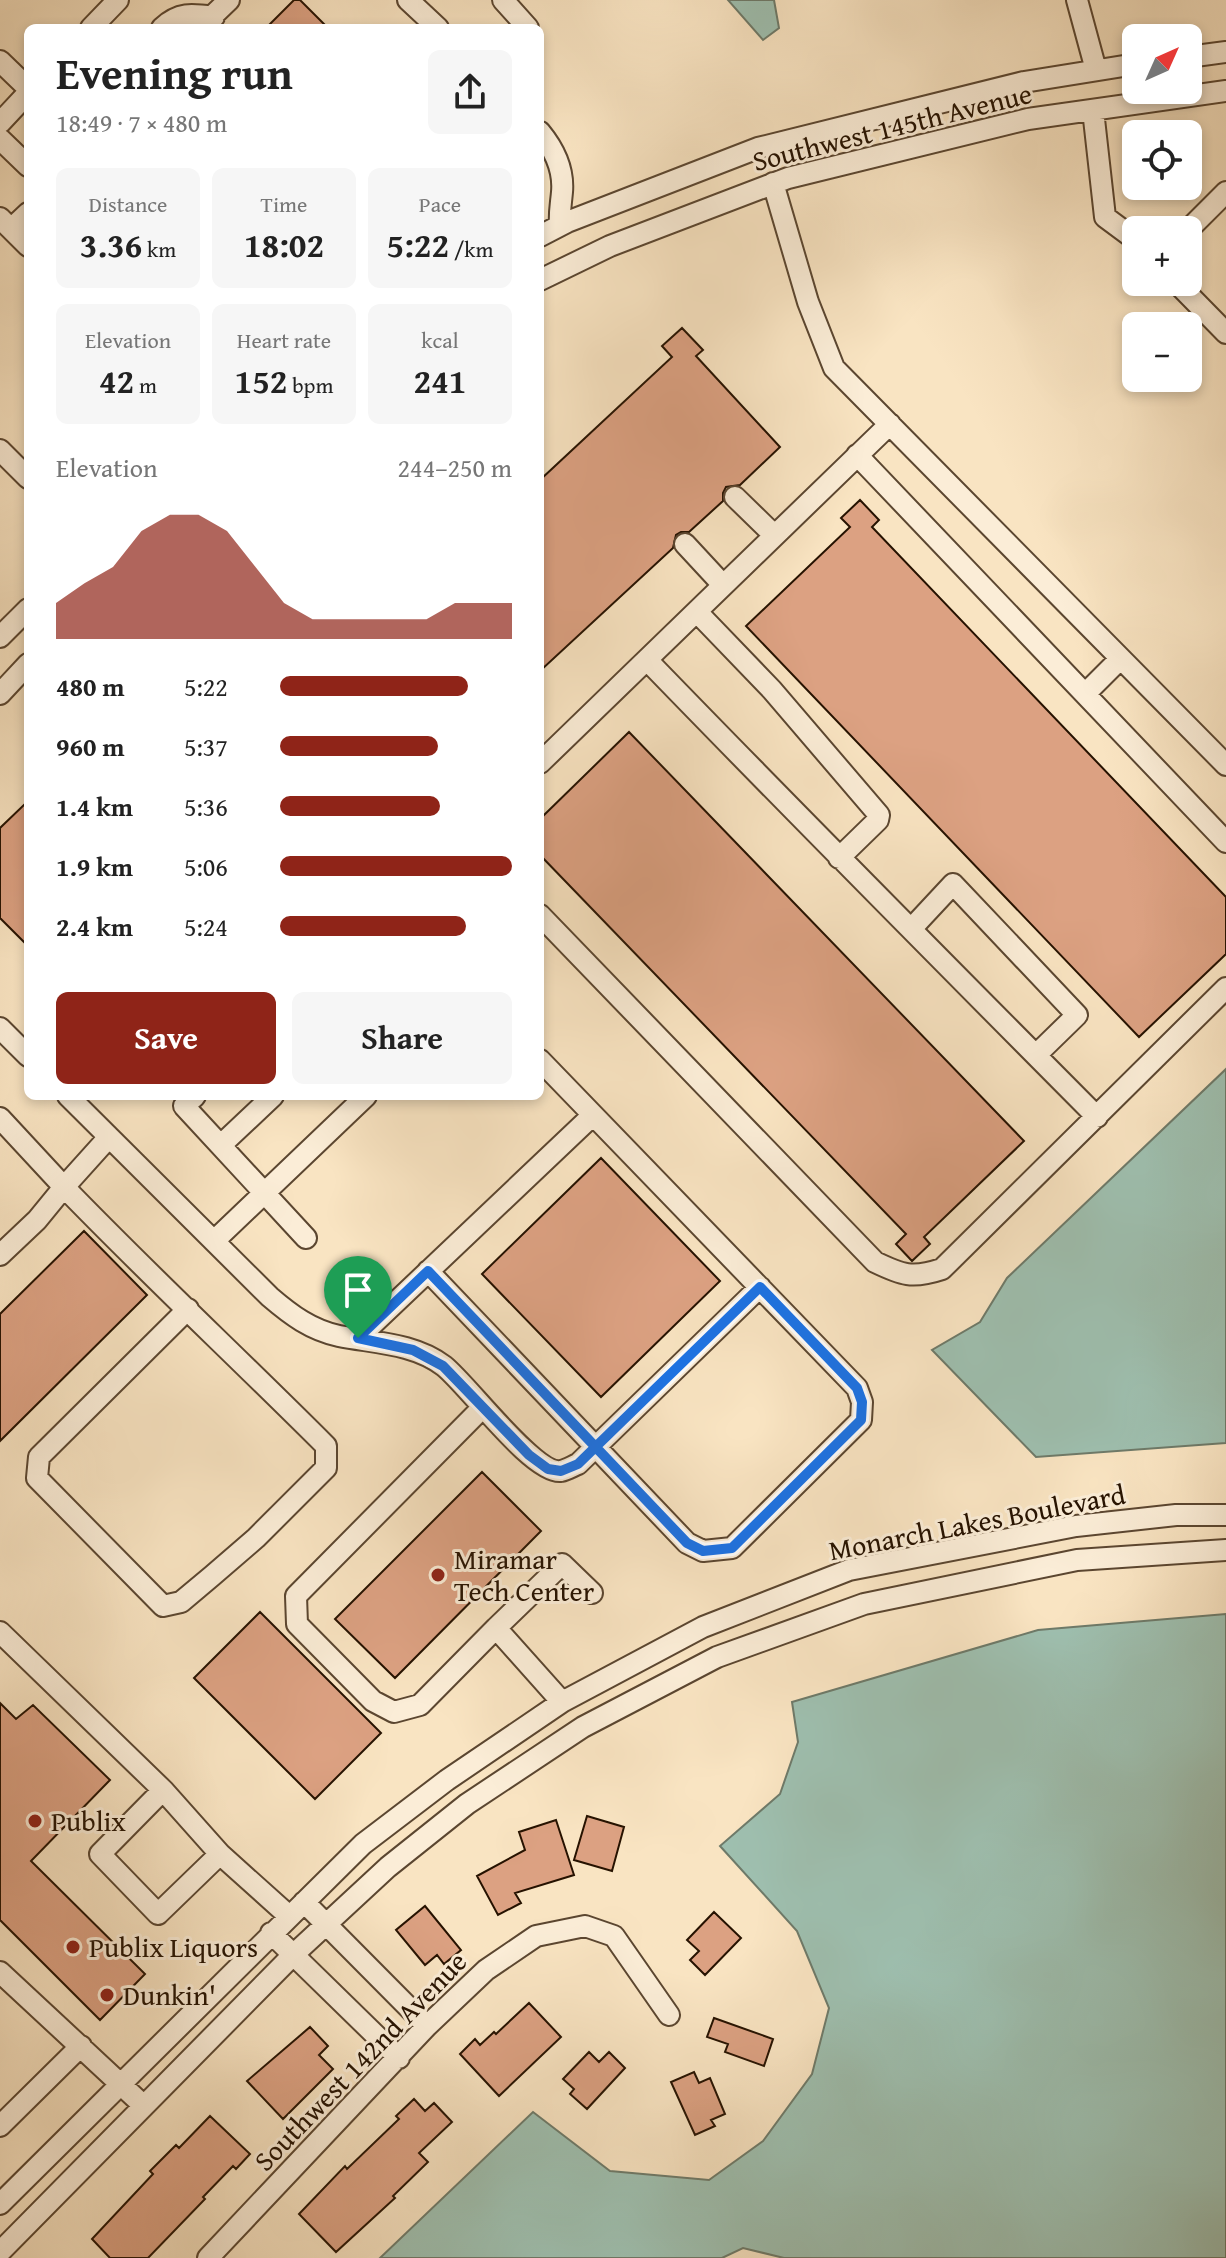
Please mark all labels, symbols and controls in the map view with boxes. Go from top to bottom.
north arrow [1122,24,1202,104]
map controls [1122,24,1202,392]
text: Evening run [56,41,293,105]
button: share [428,50,512,134]
street label: Southwest 145th Avenue [748,72,1036,181]
text: 18:49 · 7 × 480 m [56,103,227,142]
button: locate [1122,120,1202,200]
text: Distance [89,188,167,220]
text: Time [261,188,307,220]
text: Pace [419,188,461,220]
button: + [1122,216,1202,296]
text: 3.36 [80,220,142,269]
text: 18:02 [244,220,324,269]
text: 5:22 [387,220,449,269]
text: km [142,233,176,265]
text: /km [449,233,493,265]
button: − [1122,312,1202,392]
text: Elevation [85,324,171,356]
text: Heart rate [237,324,331,356]
text: kcal [421,324,459,356]
text: 42 [99,356,134,405]
text: 152 [235,356,287,405]
text: 241 [414,356,466,405]
text: m [134,369,157,401]
text: bpm [287,369,333,401]
text: Elevation [56,448,158,487]
text: 244–250 m [398,448,512,487]
text: 480 m [56,667,124,706]
text: 5:22 [184,667,228,706]
text: 960 m [56,727,124,766]
text: 5:37 [184,727,228,766]
text: 1.4 km [56,787,133,826]
text: 5:36 [184,787,228,826]
text: 1.9 km [56,847,133,886]
text: 5:06 [184,847,228,886]
text: 2.4 km [56,907,133,946]
text: 5:24 [184,907,228,946]
button: Save [56,992,276,1084]
button: Share [292,992,512,1084]
pin [324,1256,392,1338]
icon: arrive [336,1268,380,1312]
street label: Monarch Lakes Boulevard [825,1473,1129,1570]
place label: Miramar Tech Center [454,1538,595,1611]
marker: Miramar Tech Center [429,1566,447,1584]
place label: Publix [51,1800,126,1841]
marker: Publix [26,1812,44,1830]
place label: Publix Liquors [89,1926,258,1967]
marker: Publix Liquors [64,1938,82,1956]
street label: Southwest 142nd Avenue [244,1942,476,2180]
place label: Dunkin' [123,1974,216,2015]
marker: Dunkin' [98,1986,116,2004]

